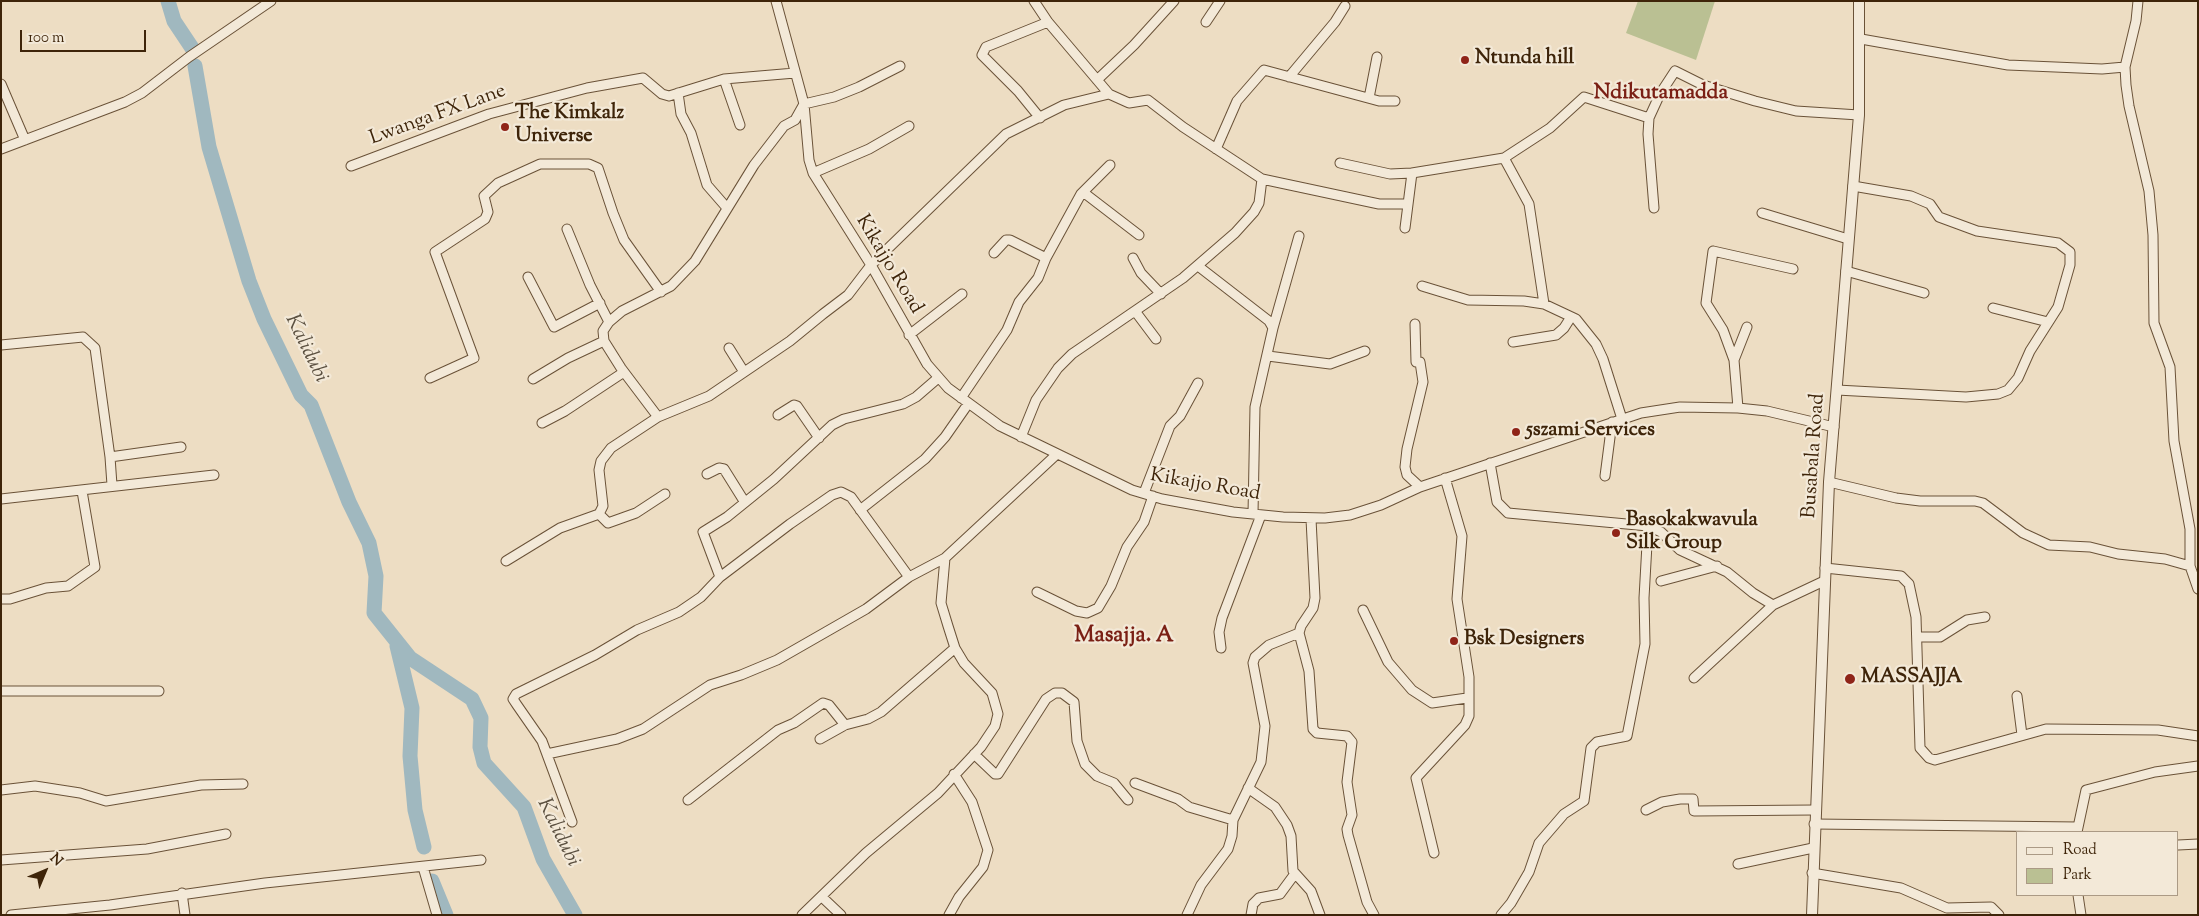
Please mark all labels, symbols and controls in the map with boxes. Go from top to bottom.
scale bar [22,20,149,52]
text: 100 m [28,28,64,49]
place label: Ntunda hill [1475,48,1574,72]
marker: Ntunda hill [1459,54,1471,66]
street label: Lwanga FX Lane [367,80,509,152]
district label: Ndikutamadda [1594,81,1728,107]
place label: The Kimkalz Universe [515,103,624,150]
marker: The Kimkalz Universe [499,121,511,133]
street label: Kikajjo Road [849,211,927,319]
water label: Kalidubi [278,311,332,387]
street label: Busabala Road [1799,393,1831,519]
place label: 5szami Services [1526,420,1655,444]
marker: 5szami Services [1510,426,1522,438]
street label: Kikajjo Road [1148,465,1262,507]
place label: Basokakwavula Silk Group [1626,510,1758,557]
marker: Basokakwavula Silk Group [1610,527,1622,539]
district label: Masajja. A [1074,624,1174,650]
place label: Bsk Designers [1464,629,1584,653]
marker: Bsk Designers [1448,635,1460,647]
place label: MASSAJJA [1861,667,1962,691]
marker: MASSAJJA [1843,672,1857,686]
water label: Kalidubi [530,795,584,871]
legend [2016,831,2179,896]
text: Road [2063,840,2097,861]
north arrow [20,846,70,896]
text: N [45,849,67,871]
text: Park [2063,865,2092,886]

